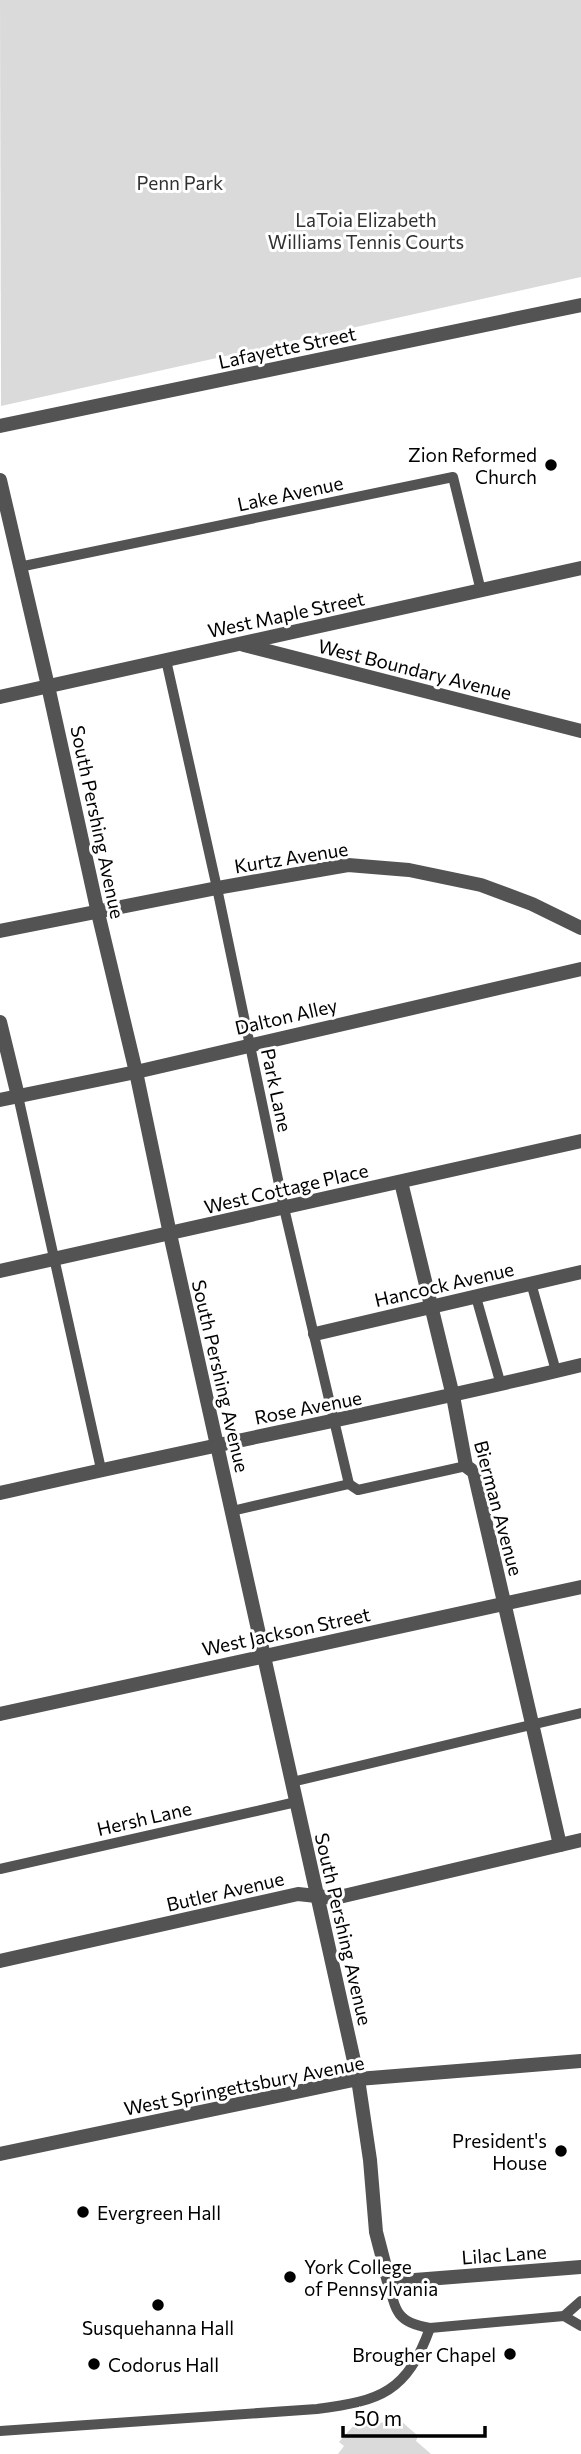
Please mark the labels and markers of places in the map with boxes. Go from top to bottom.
place label: Zion Reformed Church [408,443,537,488]
marker: Zion Reformed Church [543,457,559,473]
place label: President's House [452,2129,547,2174]
marker: President's House [553,2143,569,2159]
place label: Evergreen Hall [97,2201,221,2224]
marker: Evergreen Hall [75,2204,91,2220]
place label: York College of Pennsylvania [304,2255,438,2300]
marker: York College of Pennsylvania [282,2269,298,2285]
marker: Susquehanna Hall [150,2297,166,2313]
place label: Susquehanna Hall [82,2316,234,2339]
place label: Brougher Chapel [352,2343,496,2366]
marker: Brougher Chapel [502,2346,518,2362]
place label: Codorus Hall [108,2353,219,2376]
marker: Codorus Hall [86,2356,102,2372]

